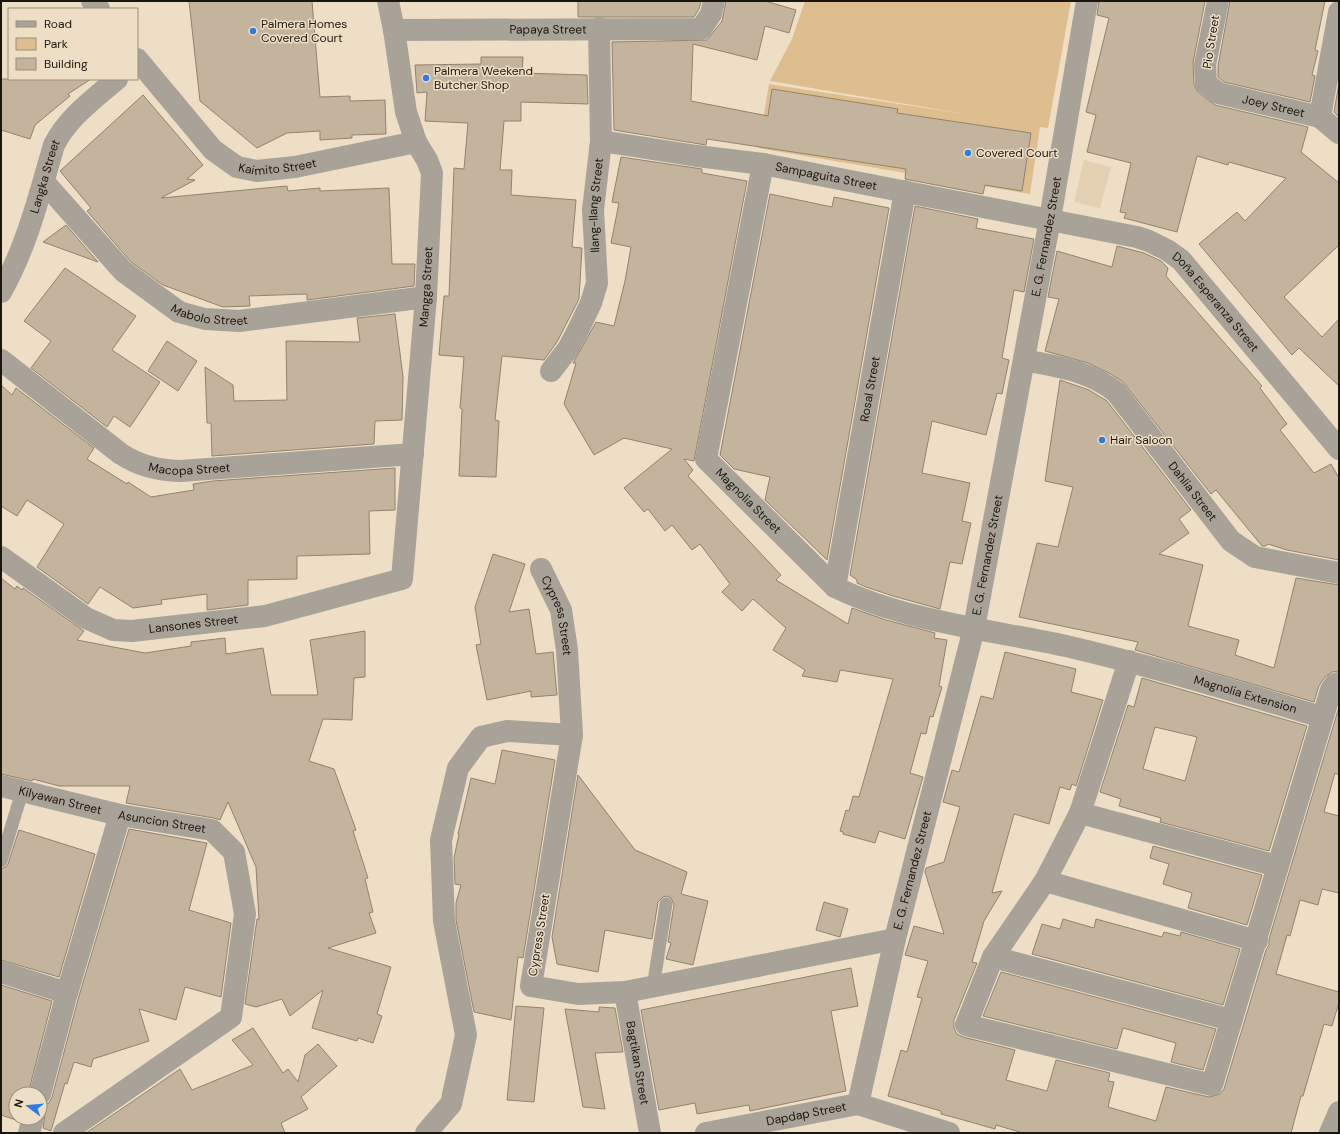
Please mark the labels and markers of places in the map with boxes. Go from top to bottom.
place label: Palmera Homes Covered Court [261,16,347,46]
marker: Palmera Homes Covered Court [248,26,258,36]
place label: Palmera Weekend Butcher Shop [434,63,533,93]
marker: Palmera Weekend Butcher Shop [421,73,431,83]
place label: Covered Court [976,145,1058,161]
marker: Covered Court [963,148,973,158]
place label: Hair Saloon [1110,432,1173,448]
marker: Hair Saloon [1097,435,1107,445]

